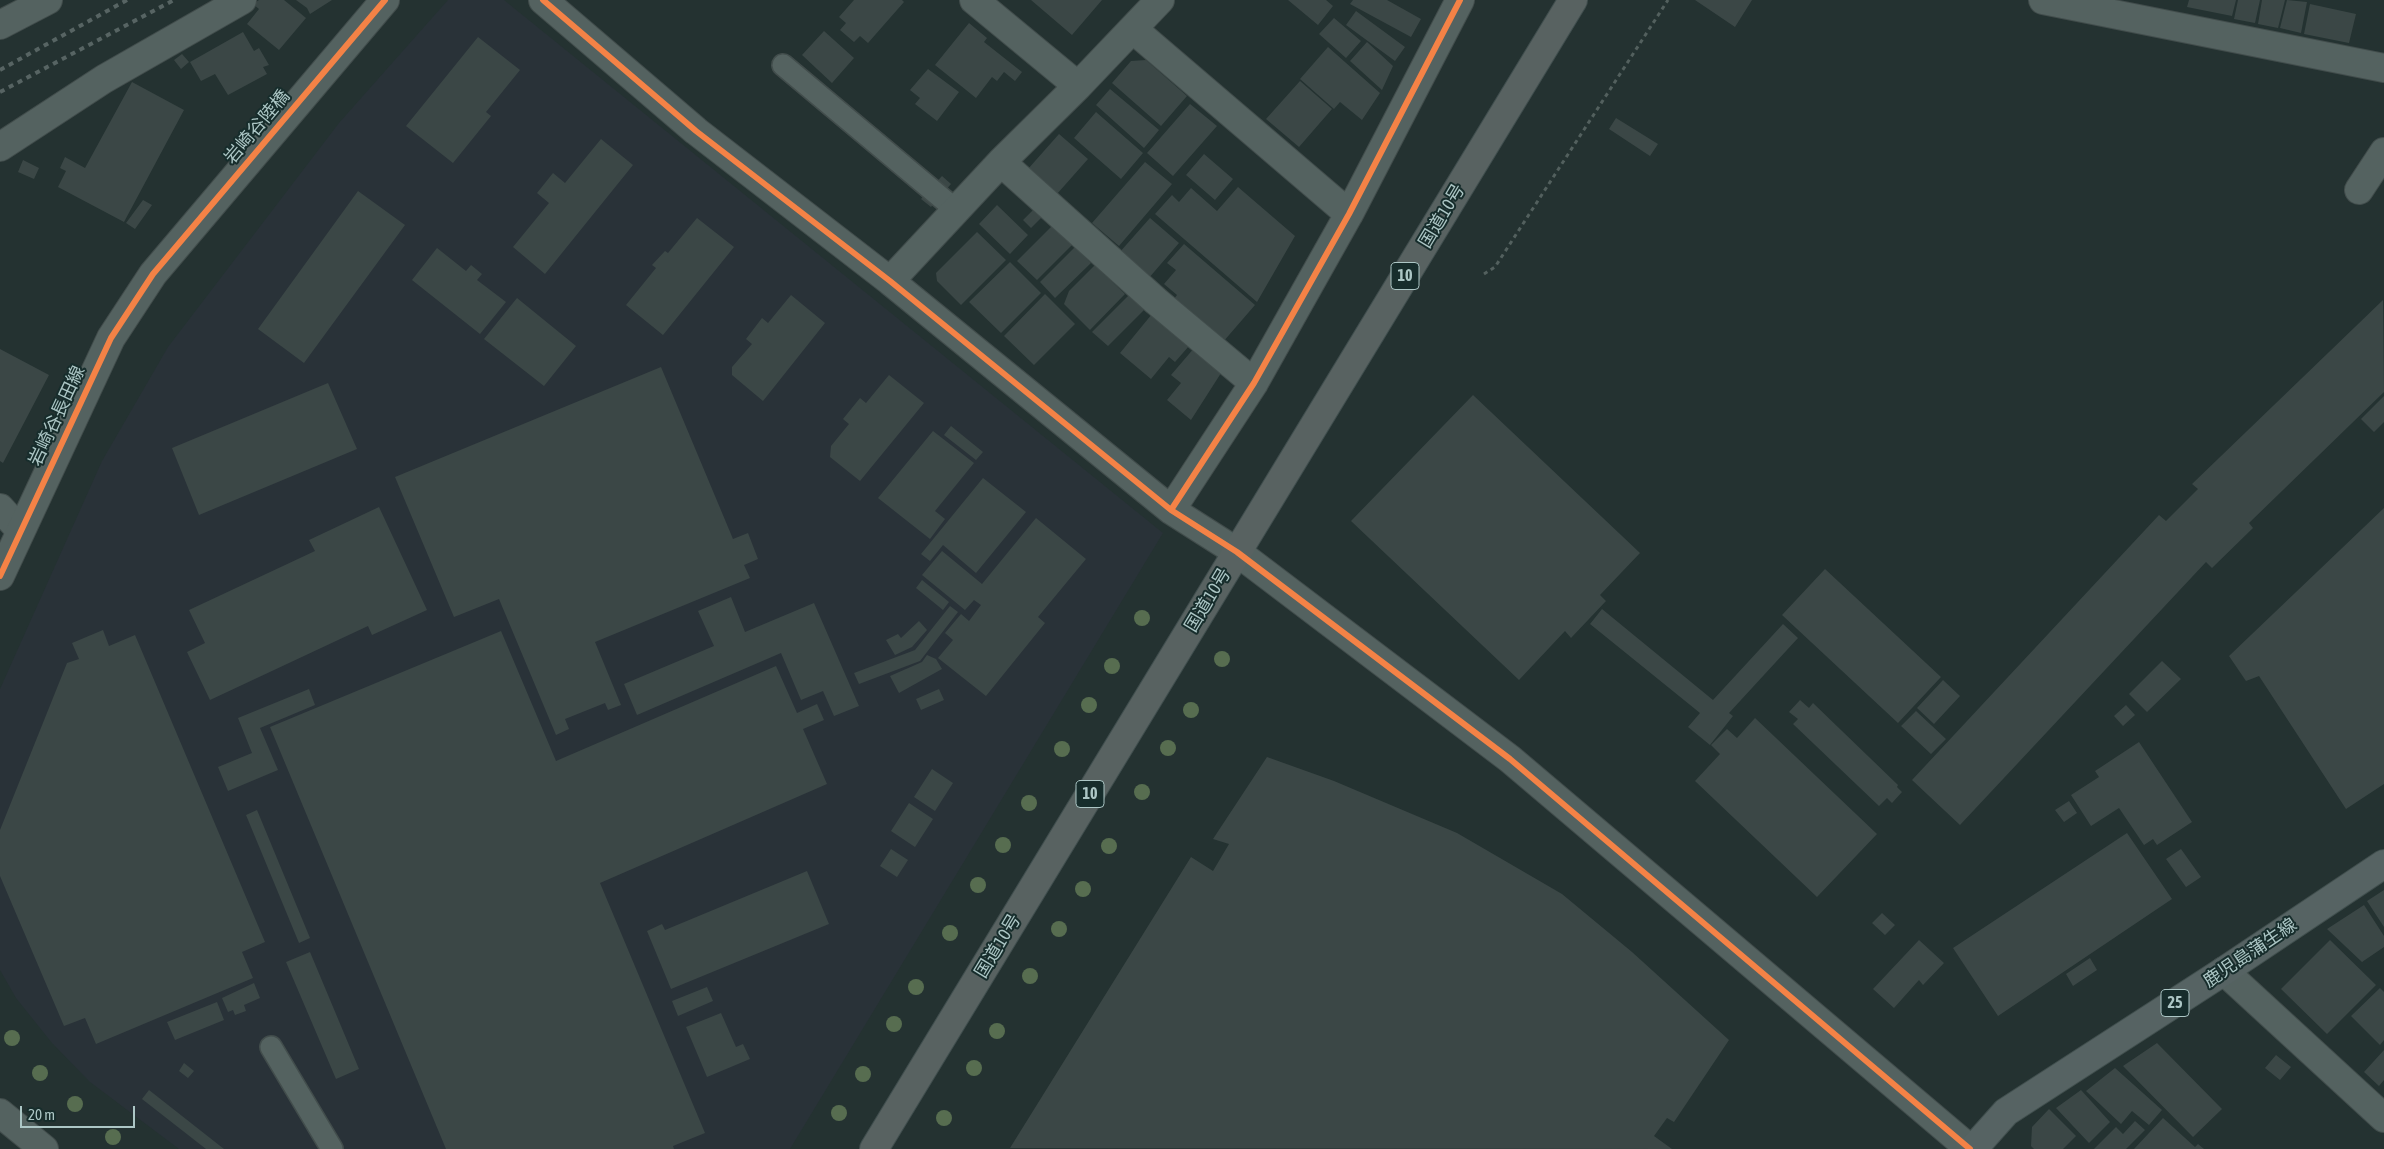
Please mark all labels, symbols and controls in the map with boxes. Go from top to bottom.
street label: 岩崎谷陸橋 [220,86,294,168]
street label: 国道10号 [1414,180,1470,252]
road number: 10 [1391,262,1419,290]
street label: 岩崎谷長田線 [24,362,90,470]
street label: 国道10号 [1180,564,1236,636]
road number: 10 [1076,781,1104,808]
street label: 国道10号 [970,910,1026,982]
street label: 鹿児島蒲生線 [2199,914,2301,992]
road number: 25 [2161,990,2189,1016]
scale bar [22,1096,138,1128]
text: 20 m [28,1106,55,1123]

